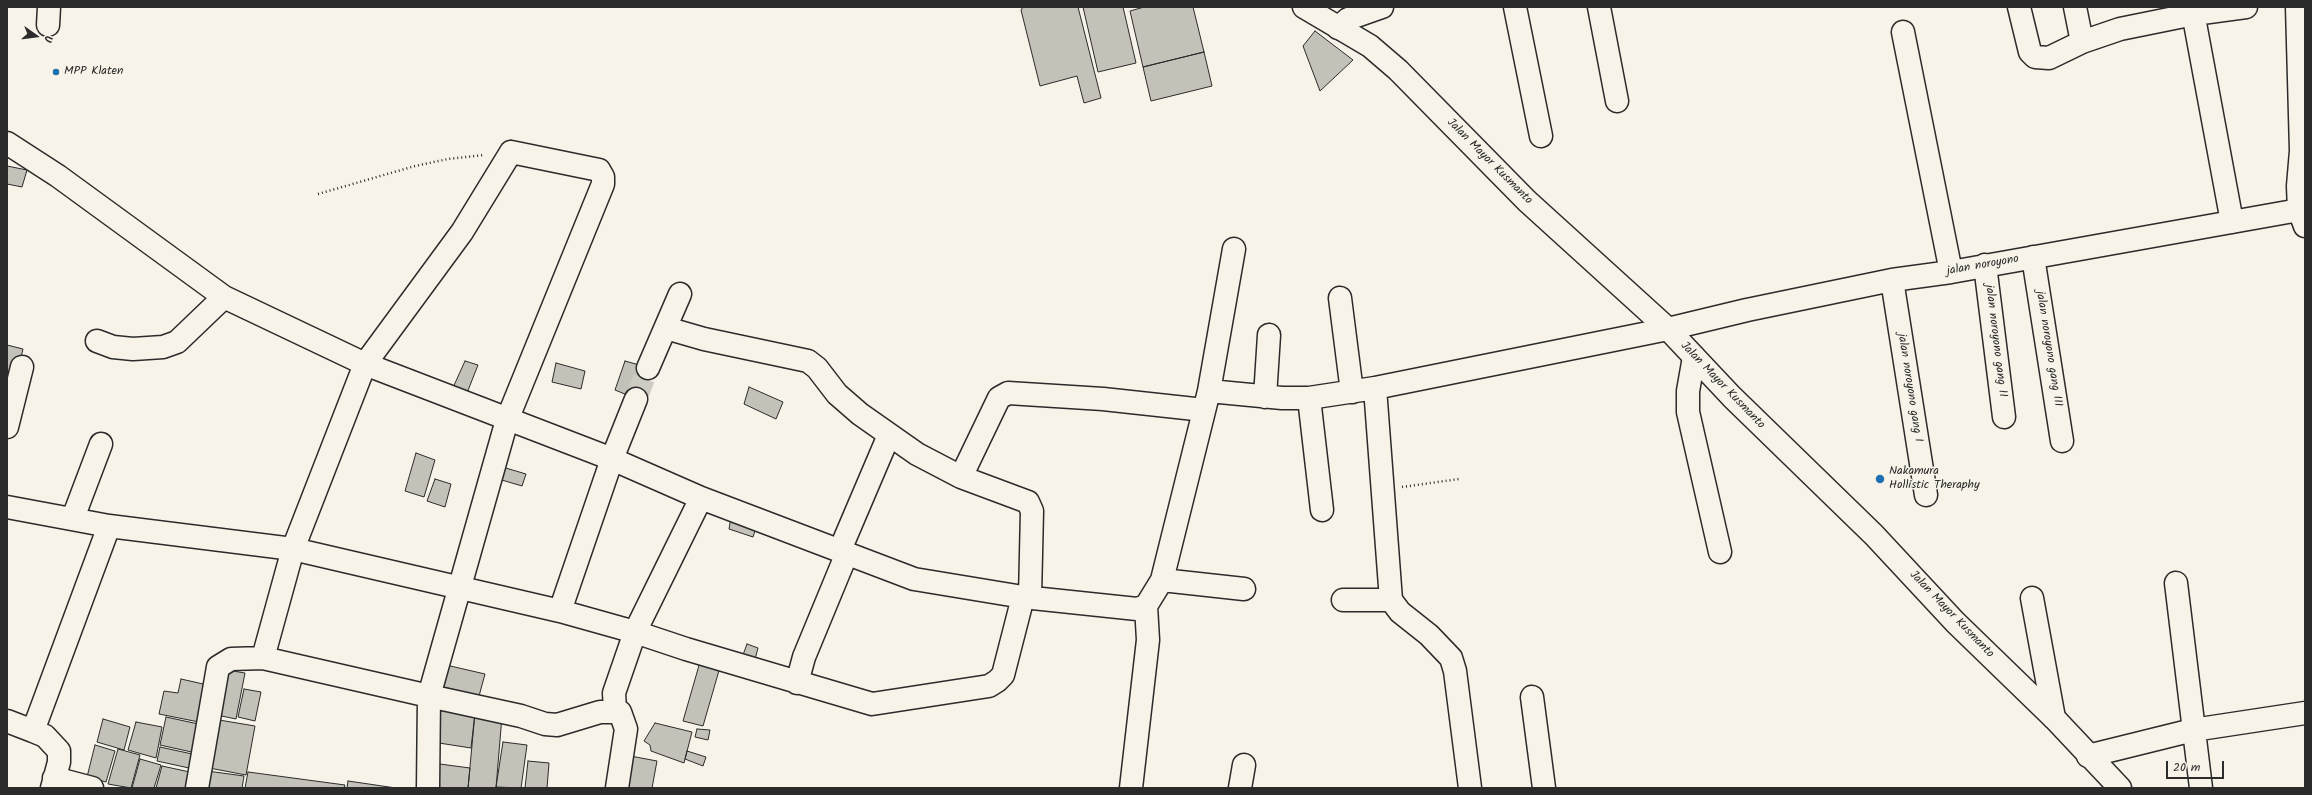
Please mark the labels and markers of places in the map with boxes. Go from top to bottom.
place label: MPP Klaten [64,65,123,79]
marker: MPP Klaten [51,67,61,77]
place label: Nakamura Hollistic Theraphy [1889,465,1980,493]
marker: Nakamura Hollistic Theraphy [1874,473,1886,485]

